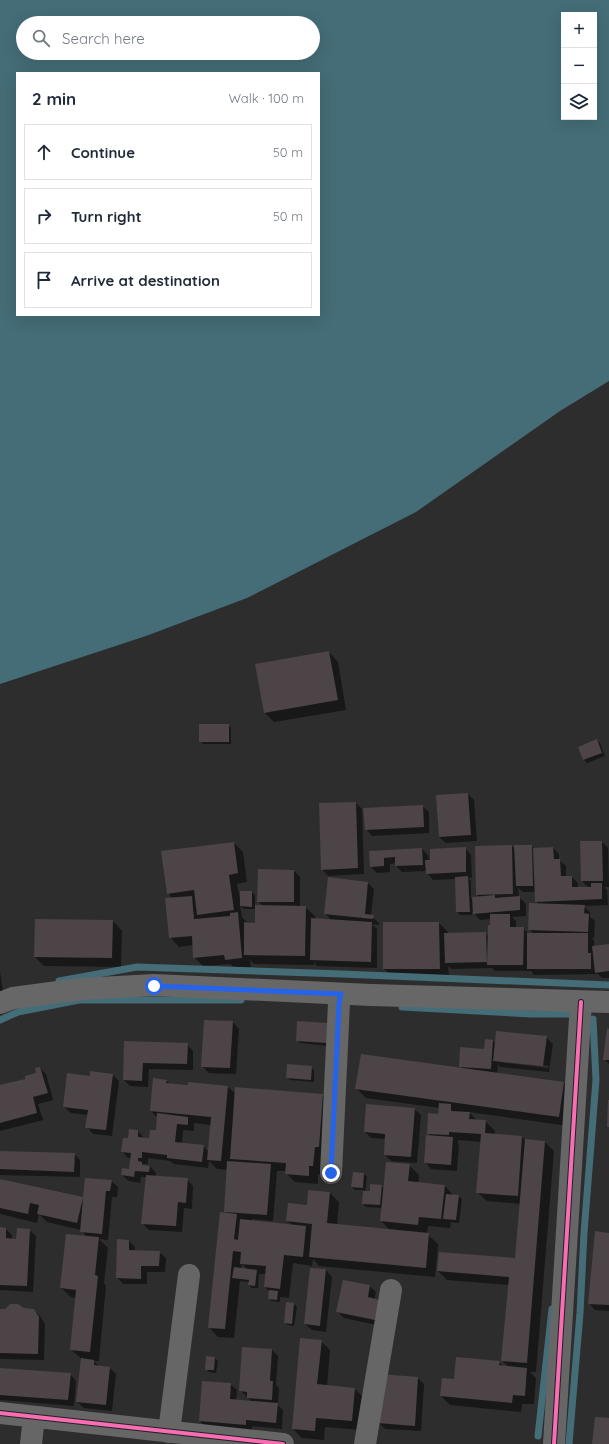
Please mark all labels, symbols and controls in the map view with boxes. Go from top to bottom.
map controls [561,12,597,120]
button: + [561,12,597,48]
search box [16,16,320,60]
icon: search [30,27,52,49]
text: Search here [62,29,145,48]
button: − [561,48,597,84]
button: layers [561,84,597,120]
text: 2 min [32,88,76,109]
text: Walk · 100 m [228,90,304,106]
icon: ahead [33,141,55,163]
text: Continue [71,143,135,162]
text: 50 m [273,144,303,160]
icon: right [33,205,55,227]
text: Turn right [71,207,142,226]
text: 50 m [273,208,303,224]
icon: arrive [33,269,55,291]
text: Arrive at destination [71,271,220,290]
route start [145,977,163,995]
route end [322,1164,340,1182]

